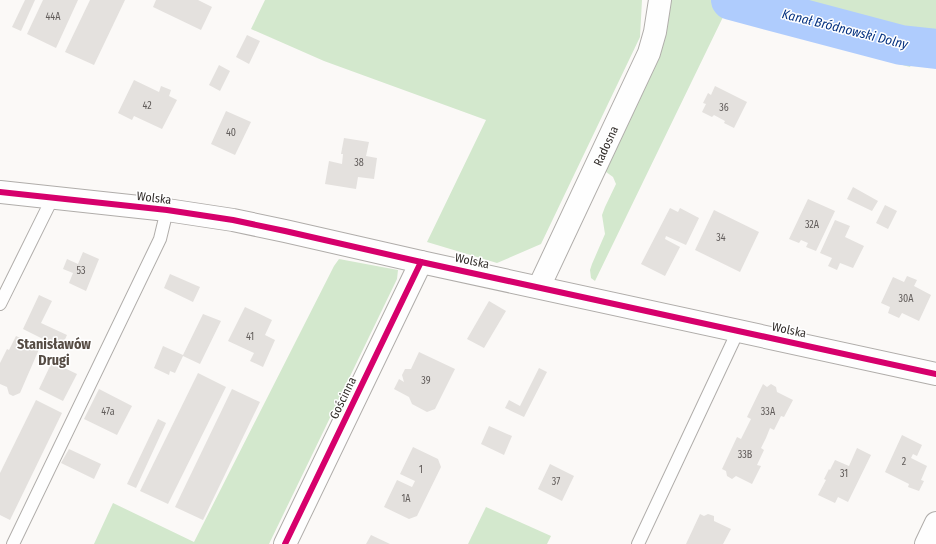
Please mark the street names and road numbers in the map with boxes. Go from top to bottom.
street label: Radosna [591,124,621,168]
street label: Wolska [136,189,172,207]
street label: Wolska [454,251,491,271]
street label: Wolska [771,320,808,340]
street label: Gościnna [327,375,359,421]

